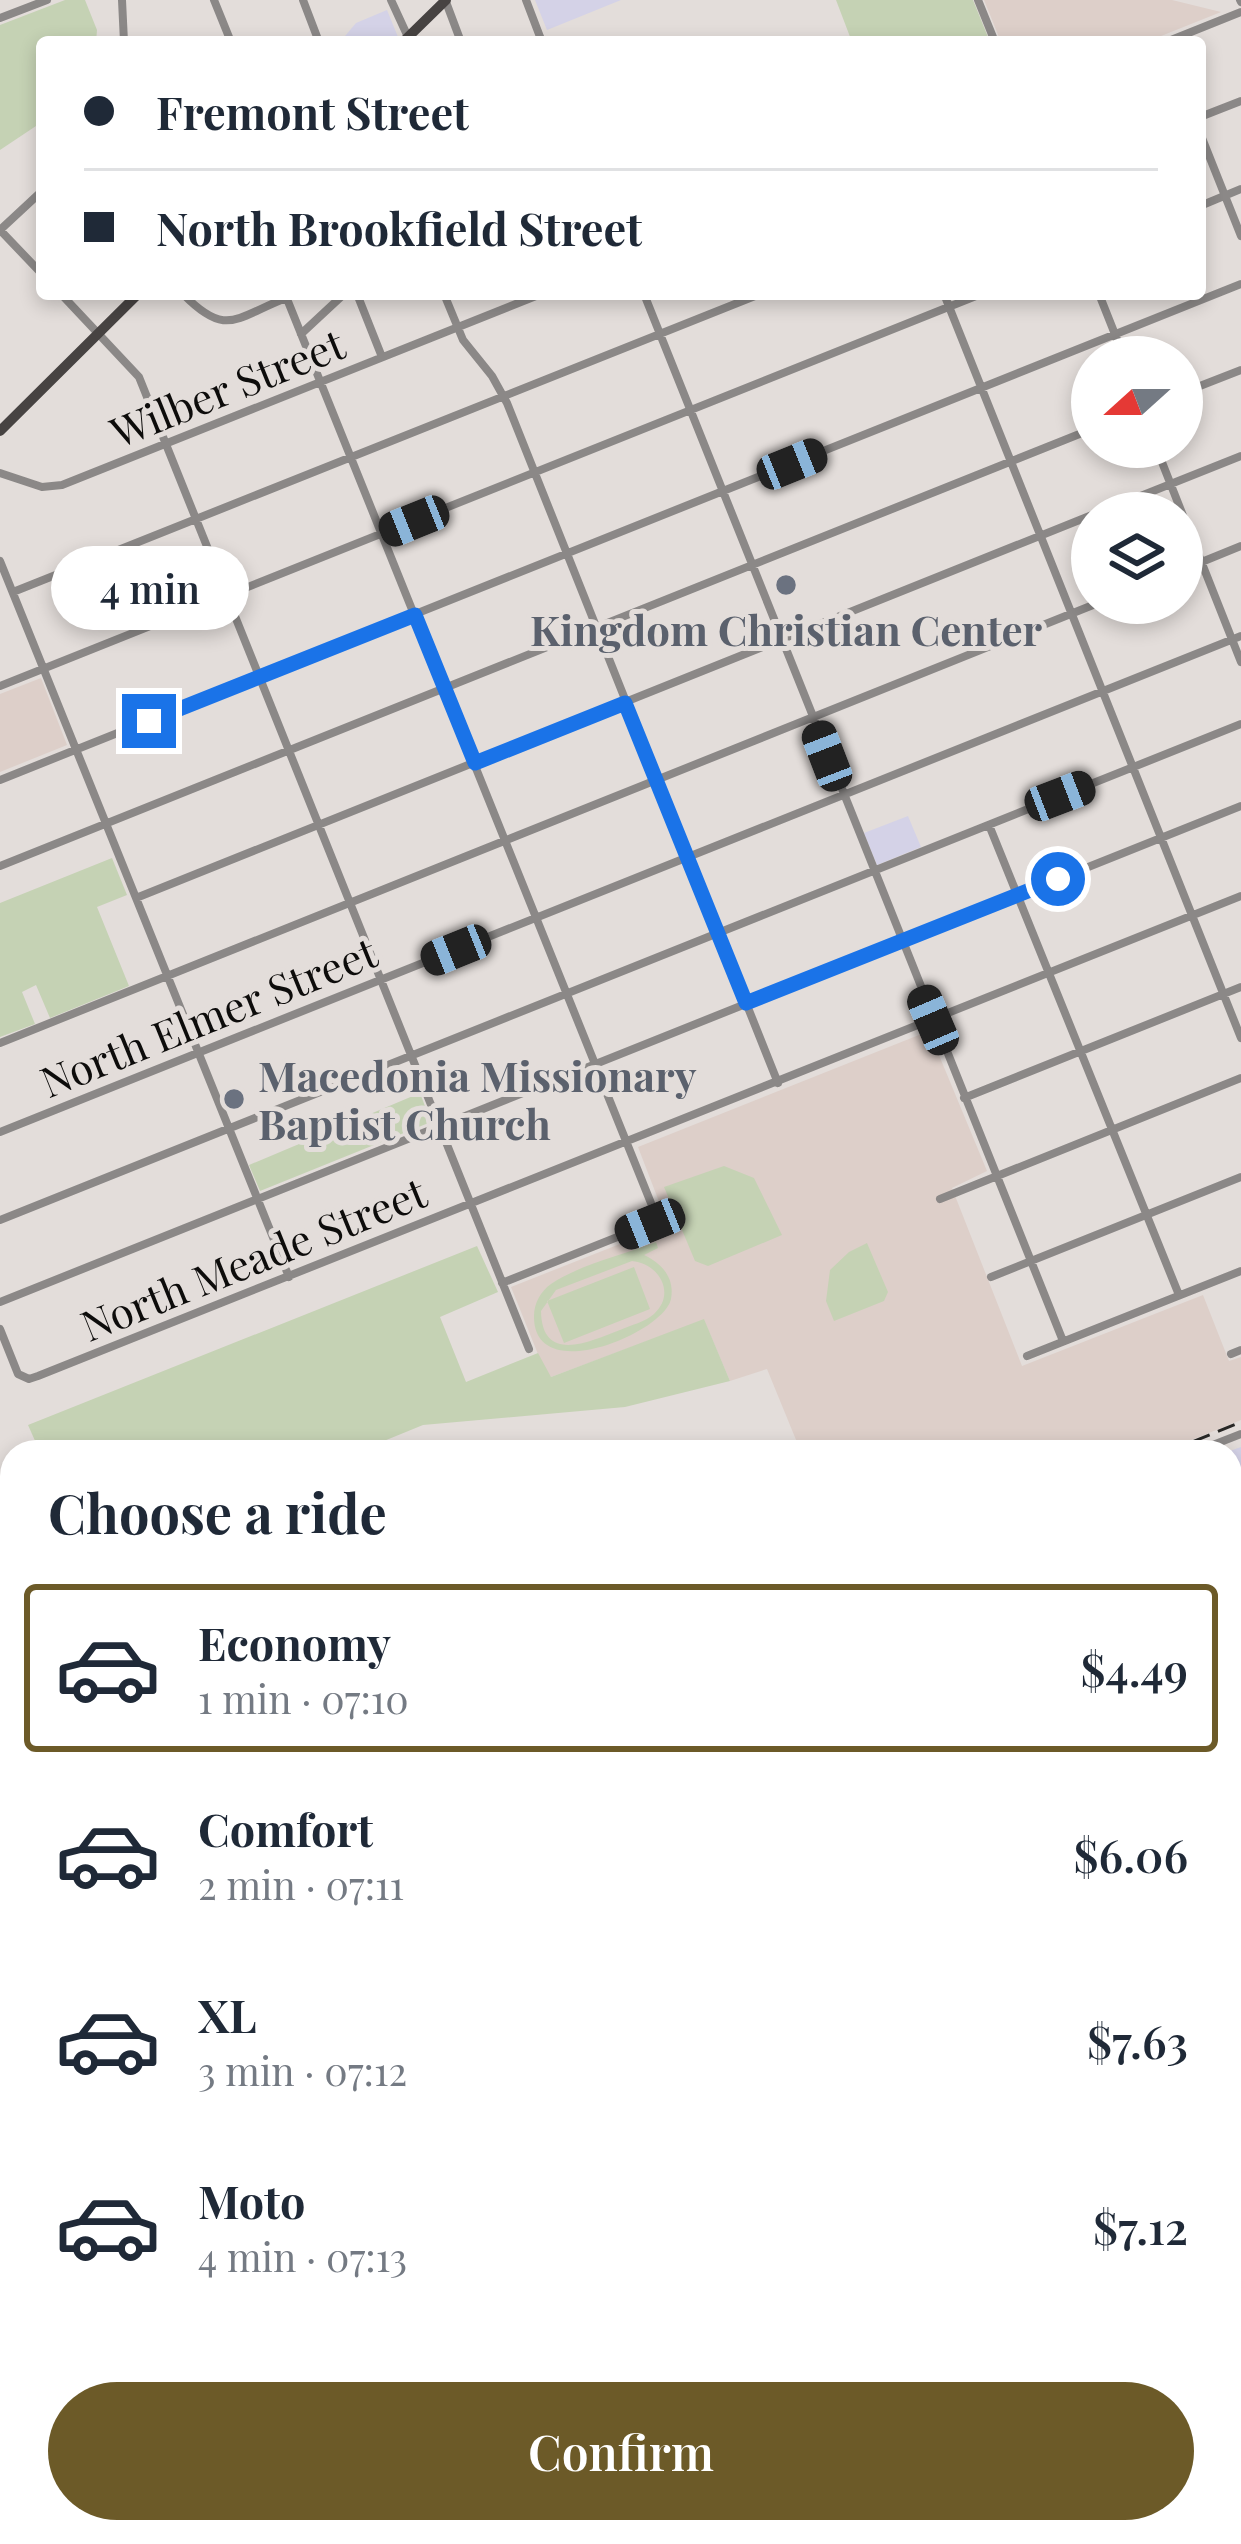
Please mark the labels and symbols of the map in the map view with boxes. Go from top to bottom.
street label: Wilber Street [101,314,353,460]
north arrow [1071,336,1203,468]
car [752,434,832,494]
car [374,491,454,551]
callout: 4 min [50,547,248,631]
marker: Kingdom Christian Center [773,572,799,598]
place label: Kingdom Christian Center [530,601,1042,657]
route end [122,694,176,748]
car [797,716,857,796]
car [1020,766,1100,826]
route start [1031,852,1085,906]
car [416,920,496,980]
street label: North Elmer Street [32,923,385,1109]
car [902,980,964,1060]
place label: Macedonia Missionary Baptist Church [258,1047,697,1151]
marker: Macedonia Missionary Baptist Church [221,1086,247,1112]
street label: North Meade Street [72,1163,435,1353]
car [610,1194,690,1254]

